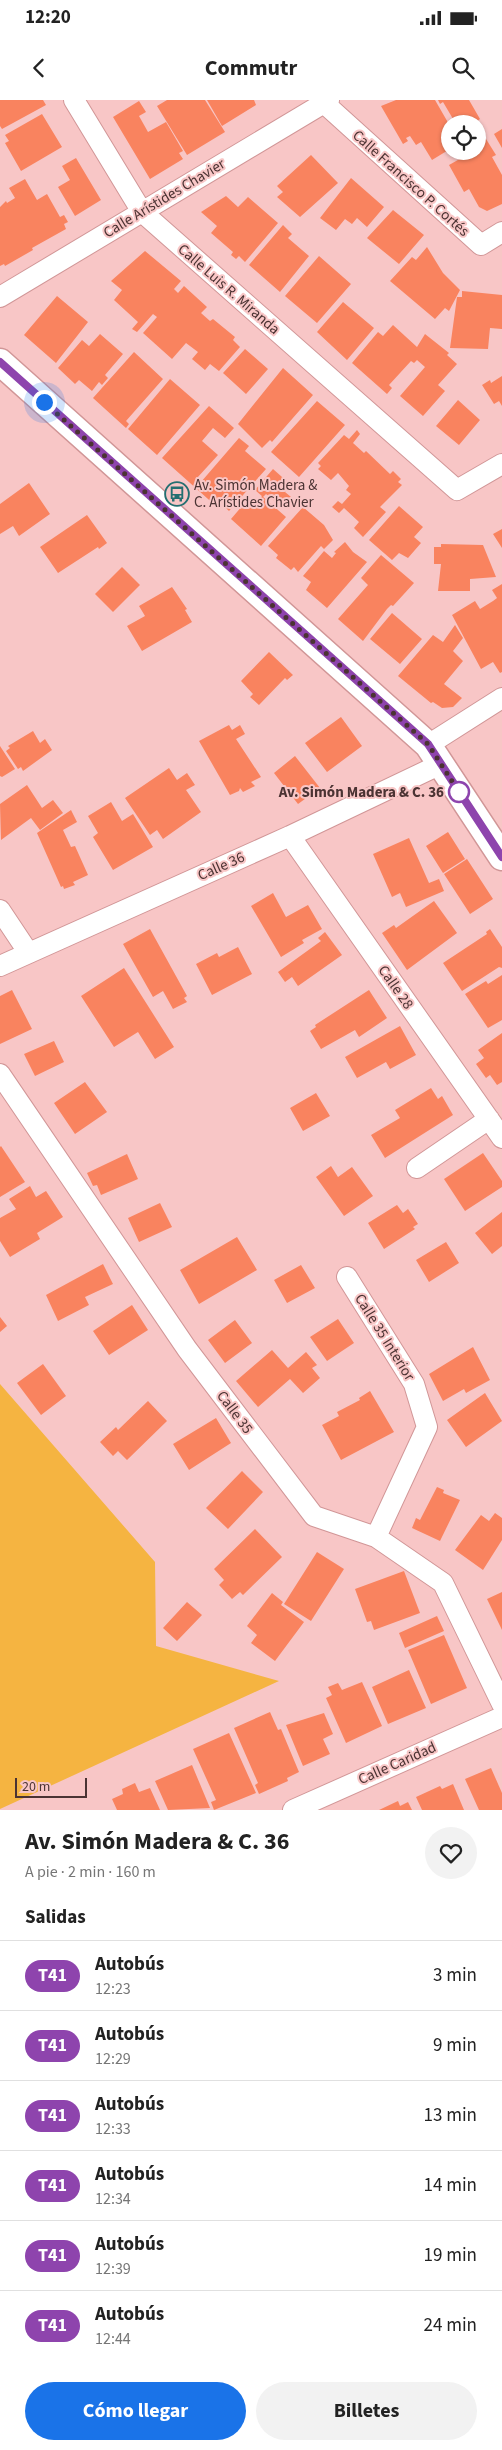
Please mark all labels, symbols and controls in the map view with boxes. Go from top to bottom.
text: 12:20 [25,4,71,31]
text: Commutr [205,52,297,84]
icon: back [25,54,53,82]
icon: search [449,54,477,82]
map controls [441,115,486,160]
button: locate [441,115,486,160]
street label: Calle Francisco P. Cortés [348,125,474,242]
street label: Calle Arístides Chavier [99,153,230,243]
street label: Calle Luis R. Miranda [173,239,284,340]
your location [32,390,57,415]
place label: Av. Simón Madera & C. Arístides Chavier [194,475,318,513]
bus stop icon: Av. Simón Madera & C. Arístides Chavier [164,481,190,507]
marker: Av. Simón Madera & C. 36 [448,781,470,803]
place label: Av. Simón Madera & C. 36 [278,782,444,803]
street label: Calle 36 [194,847,248,886]
street label: Calle 28 [373,961,418,1013]
street label: Calle 35 Interior [349,1290,420,1385]
street label: Calle 35 [211,1386,258,1438]
street label: Calle Caridad [355,1737,440,1790]
scale bar [15,1775,88,1798]
text: 20 m [22,1777,50,1797]
text: Av. Simón Madera & C. 36 [25,1824,289,1859]
button: heart [425,1827,477,1879]
text: A pie · 2 min · 160 m [25,1861,156,1883]
text: Salidas [25,1904,86,1931]
text: Autobús [95,1951,164,1978]
text: 3 min [433,1962,477,1989]
text: T41 [38,1963,67,1988]
text: 12:23 [95,1978,131,2000]
text: Autobús [95,2021,164,2048]
text: 9 min [433,2032,477,2059]
text: T41 [38,2033,67,2058]
text: 12:29 [95,2048,131,2070]
text: Autobús [95,2091,164,2118]
text: 13 min [423,2102,477,2129]
text: T41 [38,2103,67,2128]
text: 12:33 [95,2118,131,2140]
text: Autobús [95,2161,164,2188]
text: 14 min [423,2172,477,2199]
text: T41 [38,2173,67,2198]
text: 12:34 [95,2188,131,2210]
text: Autobús [95,2231,164,2258]
text: 19 min [423,2242,477,2269]
text: T41 [38,2243,67,2268]
text: 12:39 [95,2258,131,2280]
text: Autobús [95,2301,164,2328]
text: 24 min [423,2312,477,2339]
text: T41 [38,2313,67,2338]
text: 12:44 [95,2328,131,2350]
button: Cómo llegar [25,2382,246,2440]
button: Billetes [256,2382,477,2440]

